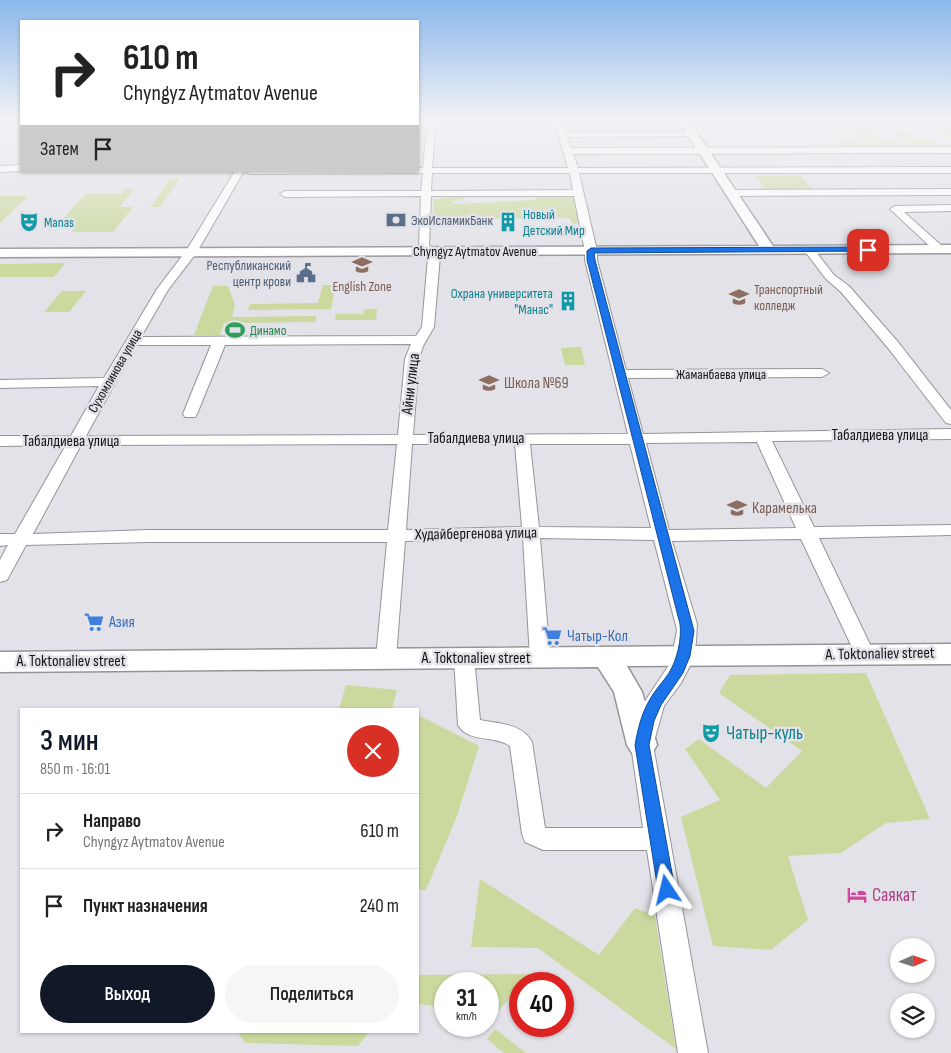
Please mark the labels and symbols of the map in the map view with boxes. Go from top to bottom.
place label: Новый Детский Мир [523,206,585,239]
bank icon: ЭкоИсламикБанк [385,209,407,231]
theatre icon: Manas [18,211,40,233]
building icon: Новый Детский Мир [497,211,519,233]
place label: ЭкоИсламикБанк [411,212,493,229]
place label: Manas [44,214,74,231]
pin [847,229,889,271]
street label: Chyngyz Aytmatov Avenue [413,243,537,260]
school or university icon: English Zone [351,254,373,276]
place label: Республиканский центр крови [206,257,291,290]
public building icon: Республиканский центр крови [295,262,317,284]
place label: English Zone [332,278,392,295]
place label: Транспортный колледж [754,281,823,314]
place label: Охрана университета "Манас" [451,285,553,318]
school or university icon: Транспортный колледж [728,286,750,308]
building icon: Охрана университета "Манас" [557,290,579,312]
sports icon: Динамо [224,319,246,341]
place label: Динамо [250,322,287,339]
street label: Сухомлинова улица [84,326,146,416]
street label: Айни улица [398,352,424,417]
street label: Жаманбаева улица [676,366,766,383]
school or university icon: Школа №69 [478,372,500,394]
place label: Школа №69 [504,374,569,393]
street label: Табалдиева улица [831,426,929,445]
street label: Табалдиева улица [427,429,525,448]
street label: Табалдиева улица [22,432,120,451]
school or university icon: Карамелька [726,497,748,519]
place label: Карамелька [752,499,817,518]
street label: Худайбергенова улица [414,523,537,545]
supermarket icon: Азия [83,611,105,633]
place label: Азия [108,613,135,632]
supermarket icon: Чатыр-Кол [541,625,563,647]
place label: Чатыр-Кол [567,627,628,646]
street label: A. Toktonaliev street [824,644,935,664]
street label: A. Toktonaliev street [420,649,531,668]
street label: A. Toktonaliev street [15,652,126,671]
theatre icon: Чатыр-куль [700,722,722,744]
place label: Чатыр-куль [726,722,803,745]
position arrow [640,863,692,915]
hotel icon: Саякат [846,884,868,906]
place label: Саякат [872,884,917,907]
north arrow [890,938,935,982]
speed limit sign: 40 [509,972,574,1037]

